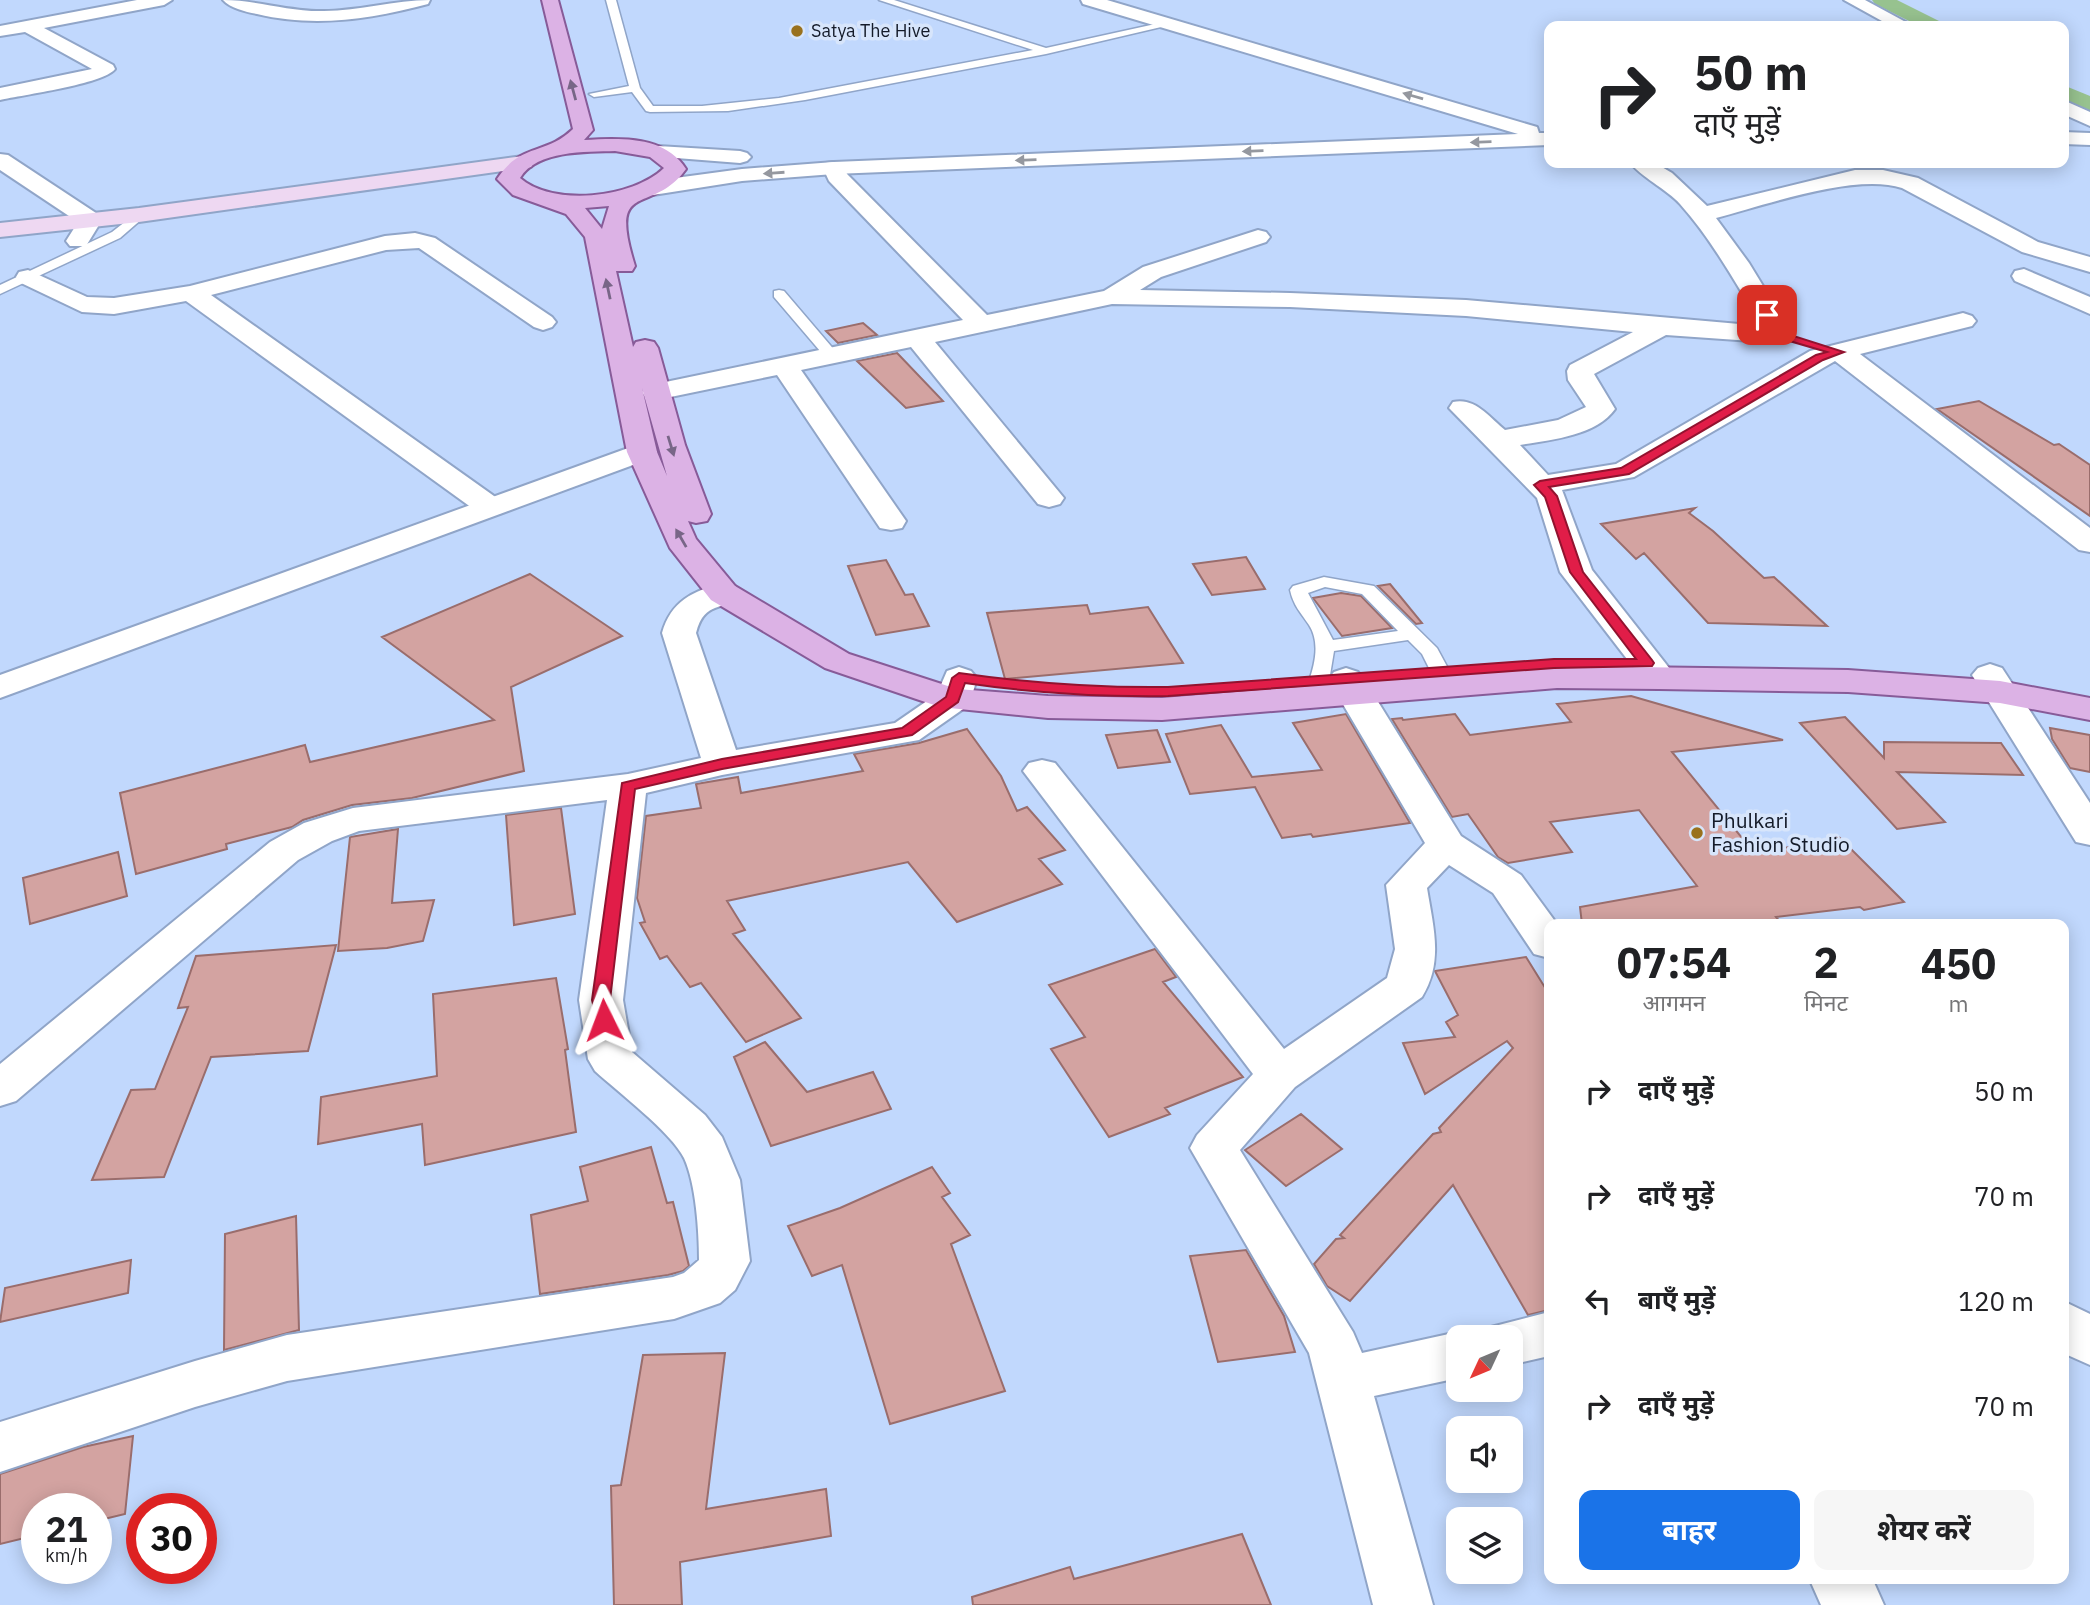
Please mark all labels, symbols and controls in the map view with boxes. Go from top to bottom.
place label: Satya The Hive [811,19,931,42]
marker: Satya The Hive [789,23,805,39]
text: 50 m [1694,40,1808,103]
icon: right [1579,49,1670,140]
one-way arrow [567,79,578,101]
one-way arrow [1402,90,1423,100]
text: दाएँ मुड़ें [1694,102,1781,144]
one-way arrow [1469,136,1491,147]
one-way arrow [1242,146,1264,157]
one-way arrow [1015,155,1037,166]
one-way arrow [763,168,785,179]
one-way arrow [602,278,613,300]
pin [1737,285,1797,345]
icon: arrive [1748,296,1786,334]
one-way arrow [667,435,677,456]
one-way arrow [675,529,687,548]
place label: Phulkari Fashion Studio [1711,806,1850,858]
marker: Phulkari Fashion Studio [1689,825,1705,841]
text: 07:54 [1617,935,1731,990]
text: 2 [1813,935,1839,990]
text: 450 [1921,936,1996,991]
position arrow [567,983,641,1057]
text: आगमन [1643,987,1705,1017]
text: मिनट [1804,987,1848,1017]
text: m [1948,988,1969,1018]
icon: right [1579,1072,1617,1110]
text: दाएँ मुड़ें [1638,1072,1714,1106]
text: 50 m [1974,1074,2034,1108]
icon: right [1579,1177,1617,1215]
text: दाएँ मुड़ें [1638,1177,1714,1211]
text: 70 m [1974,1179,2034,1213]
icon: left [1579,1282,1617,1320]
text: बाएँ मुड़ें [1638,1282,1715,1316]
text: 120 m [1958,1284,2034,1318]
north arrow [1446,1325,1522,1402]
map controls [1446,1325,1523,1584]
icon: right [1579,1387,1617,1425]
text: दाएँ मुड़ें [1638,1387,1714,1421]
text: 70 m [1974,1389,2034,1423]
button: sound [1446,1416,1523,1493]
button: बाहर [1579,1490,1800,1570]
button: शेयर करें [1814,1490,2034,1570]
speed limit sign: 30 [126,1493,217,1584]
text: 21 [45,1506,88,1552]
button: layers [1446,1507,1523,1584]
text: km/h [45,1544,88,1567]

